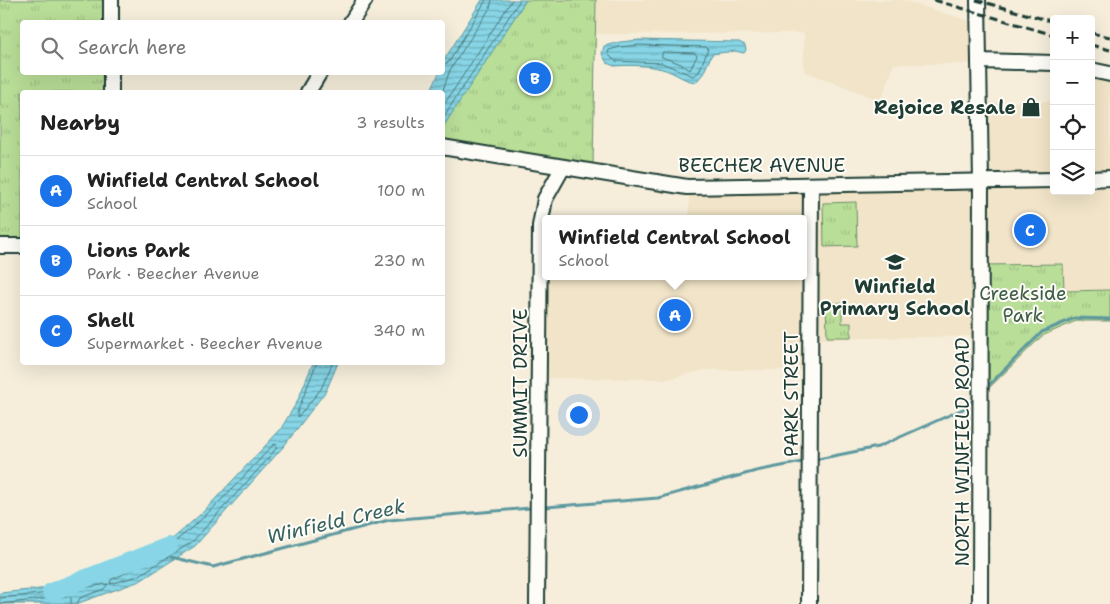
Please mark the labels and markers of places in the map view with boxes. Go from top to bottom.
pin: B [519,59,551,97]
place label: Rejoice Resale [874,95,1016,120]
shop icon: Rejoice Resale [1020,96,1042,118]
pin: C [1014,211,1046,249]
school or university icon: Winfield Primary School [884,251,906,273]
place label: Winfield Primary School [820,274,971,321]
pin: A [659,296,691,334]

